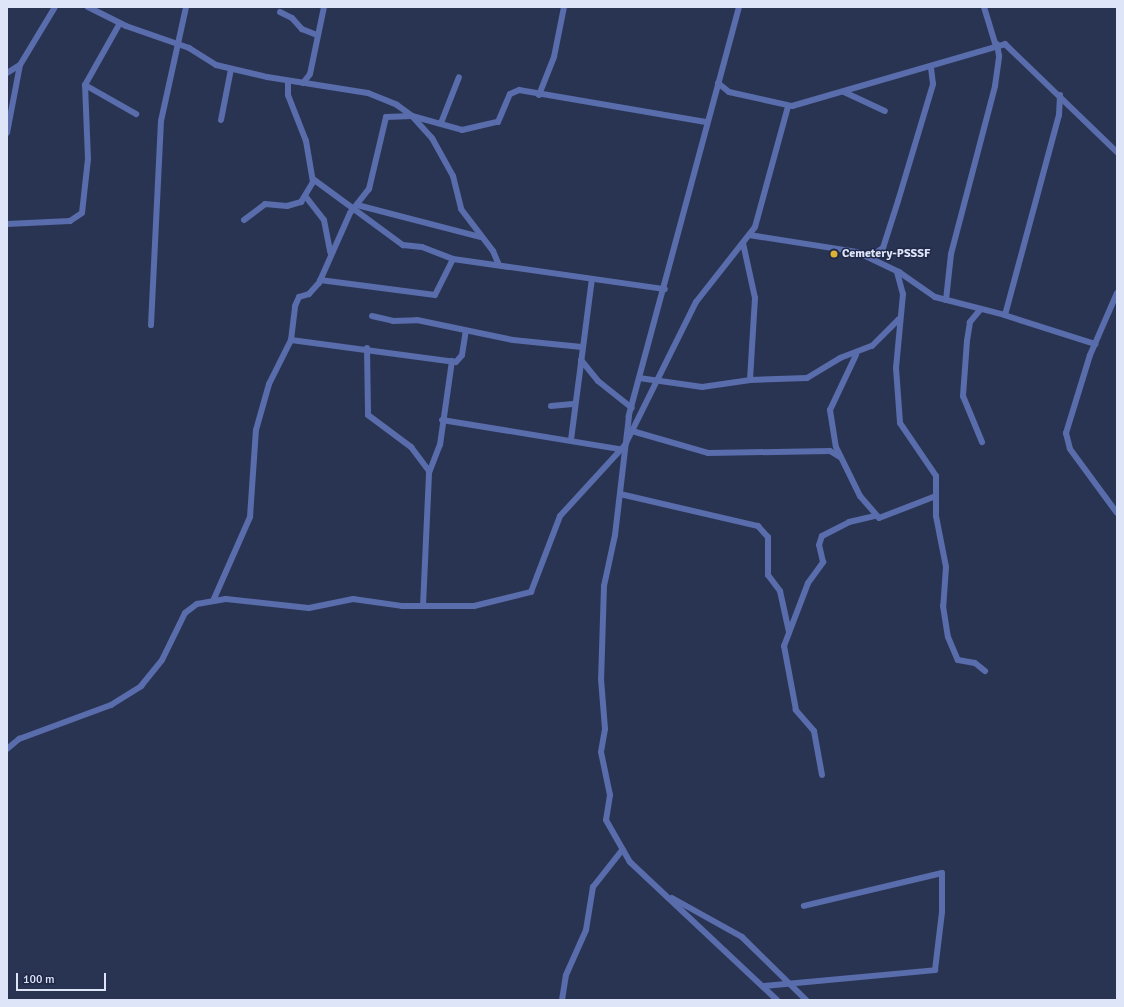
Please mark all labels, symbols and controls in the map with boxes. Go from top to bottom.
place label: Cemetery-PSSSF [842,247,930,261]
marker: Cemetery-PSSSF [829,249,839,259]
scale bar [18,965,108,991]
text: 100 m [23,972,55,987]

